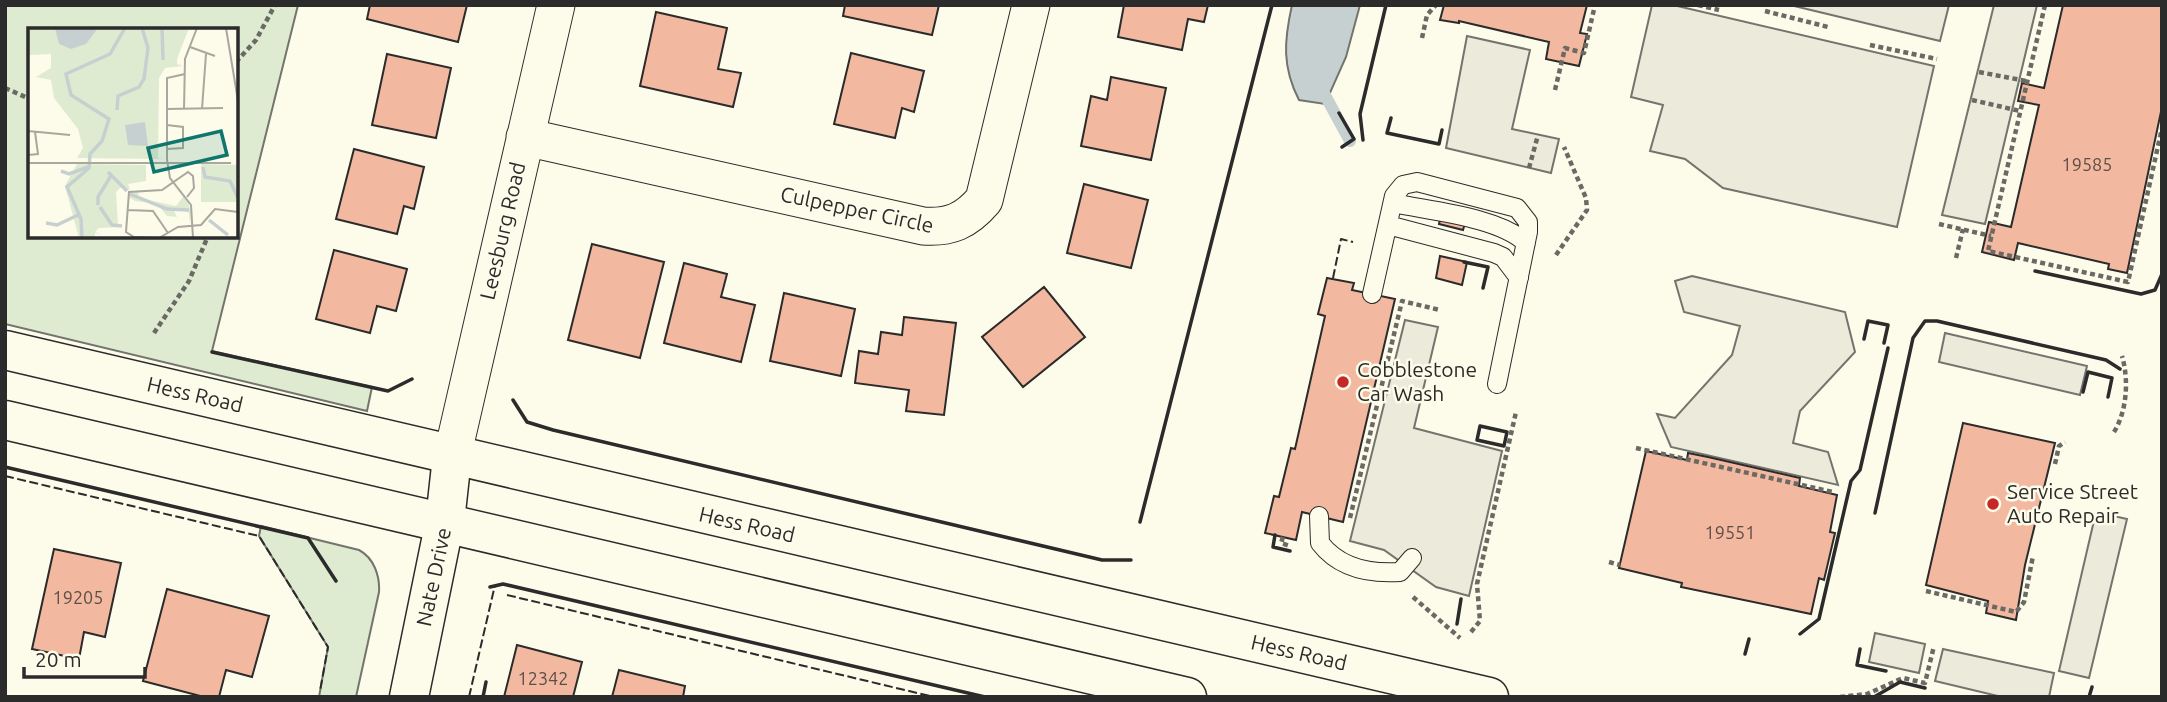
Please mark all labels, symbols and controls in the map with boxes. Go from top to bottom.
inset map [28,28,238,238]
house number: 19585 [2062,154,2112,174]
street label: Leesburg Road [475,160,530,302]
street label: Culpepper Circle [779,181,936,237]
place label: Cobblestone Car Wash [1357,357,1477,405]
street label: Hess Road [145,371,246,417]
marker: Cobblestone Car Wash [1335,374,1351,390]
place label: Service Street Auto Repair [2007,479,2138,527]
marker: Service Street Auto Repair [1985,496,2001,512]
street label: Hess Road [697,501,798,547]
house number: 19551 [1705,522,1755,542]
street label: Nate Drive [411,525,455,628]
house number: 19205 [53,587,103,607]
street label: Hess Road [1249,629,1350,675]
scale bar [24,636,145,680]
text: 20 m [35,647,82,671]
house number: 12342 [518,668,568,688]

